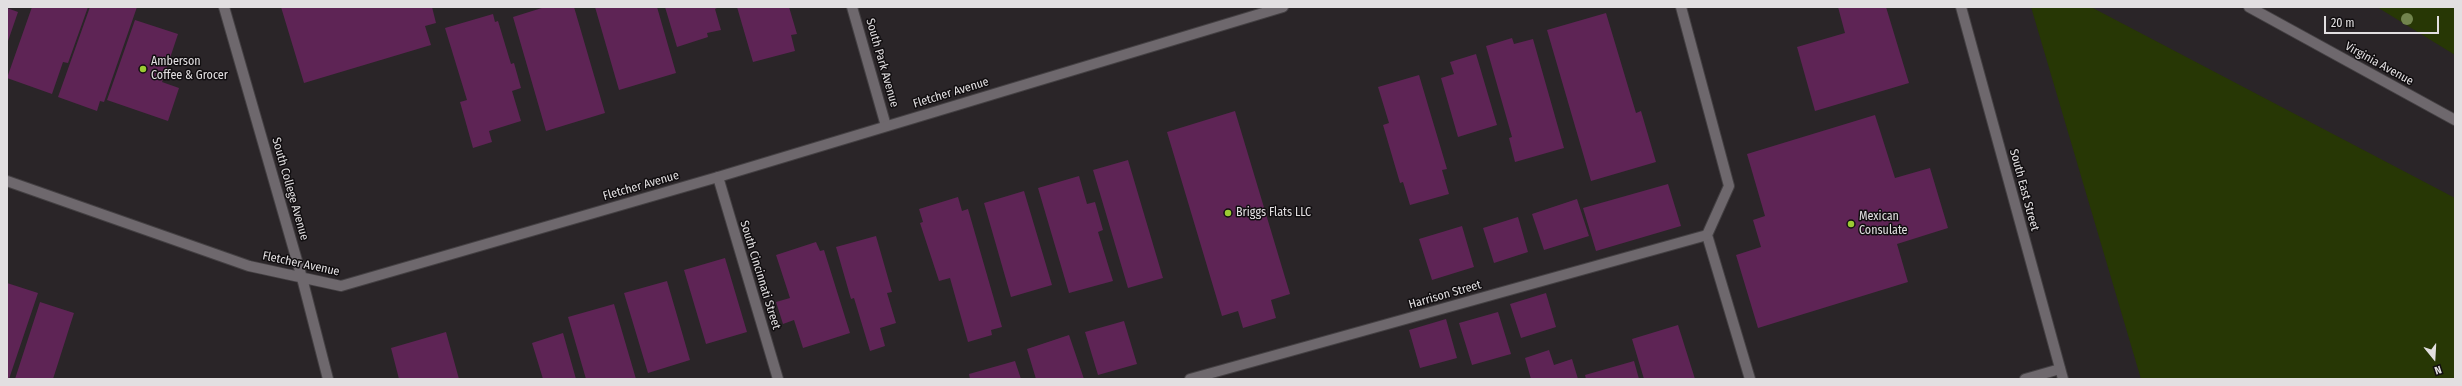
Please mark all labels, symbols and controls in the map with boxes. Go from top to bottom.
scale bar [2326,8,2441,34]
text: 20 m [2331,16,2355,30]
street label: South Park Avenue [862,17,902,109]
street label: Virginia Avenue [2342,39,2416,89]
place label: Amberson Coffee & Grocer [151,55,228,83]
marker: Amberson Coffee & Grocer [138,64,148,74]
street label: Fletcher Avenue [911,75,991,111]
street label: South College Avenue [268,136,312,242]
street label: South East Street [2006,147,2042,233]
street label: Fletcher Avenue [601,168,681,204]
place label: Briggs Flats LLC [1236,206,1311,220]
marker: Briggs Flats LLC [1223,208,1233,218]
place label: Mexican Consulate [1859,210,1908,238]
street label: South Cincinnati Street [737,219,783,331]
marker: Mexican Consulate [1846,219,1856,229]
street label: Fletcher Avenue [261,249,341,279]
street label: Harrison Street [1407,278,1483,312]
north arrow [2414,338,2454,378]
text: N [2433,363,2443,377]

